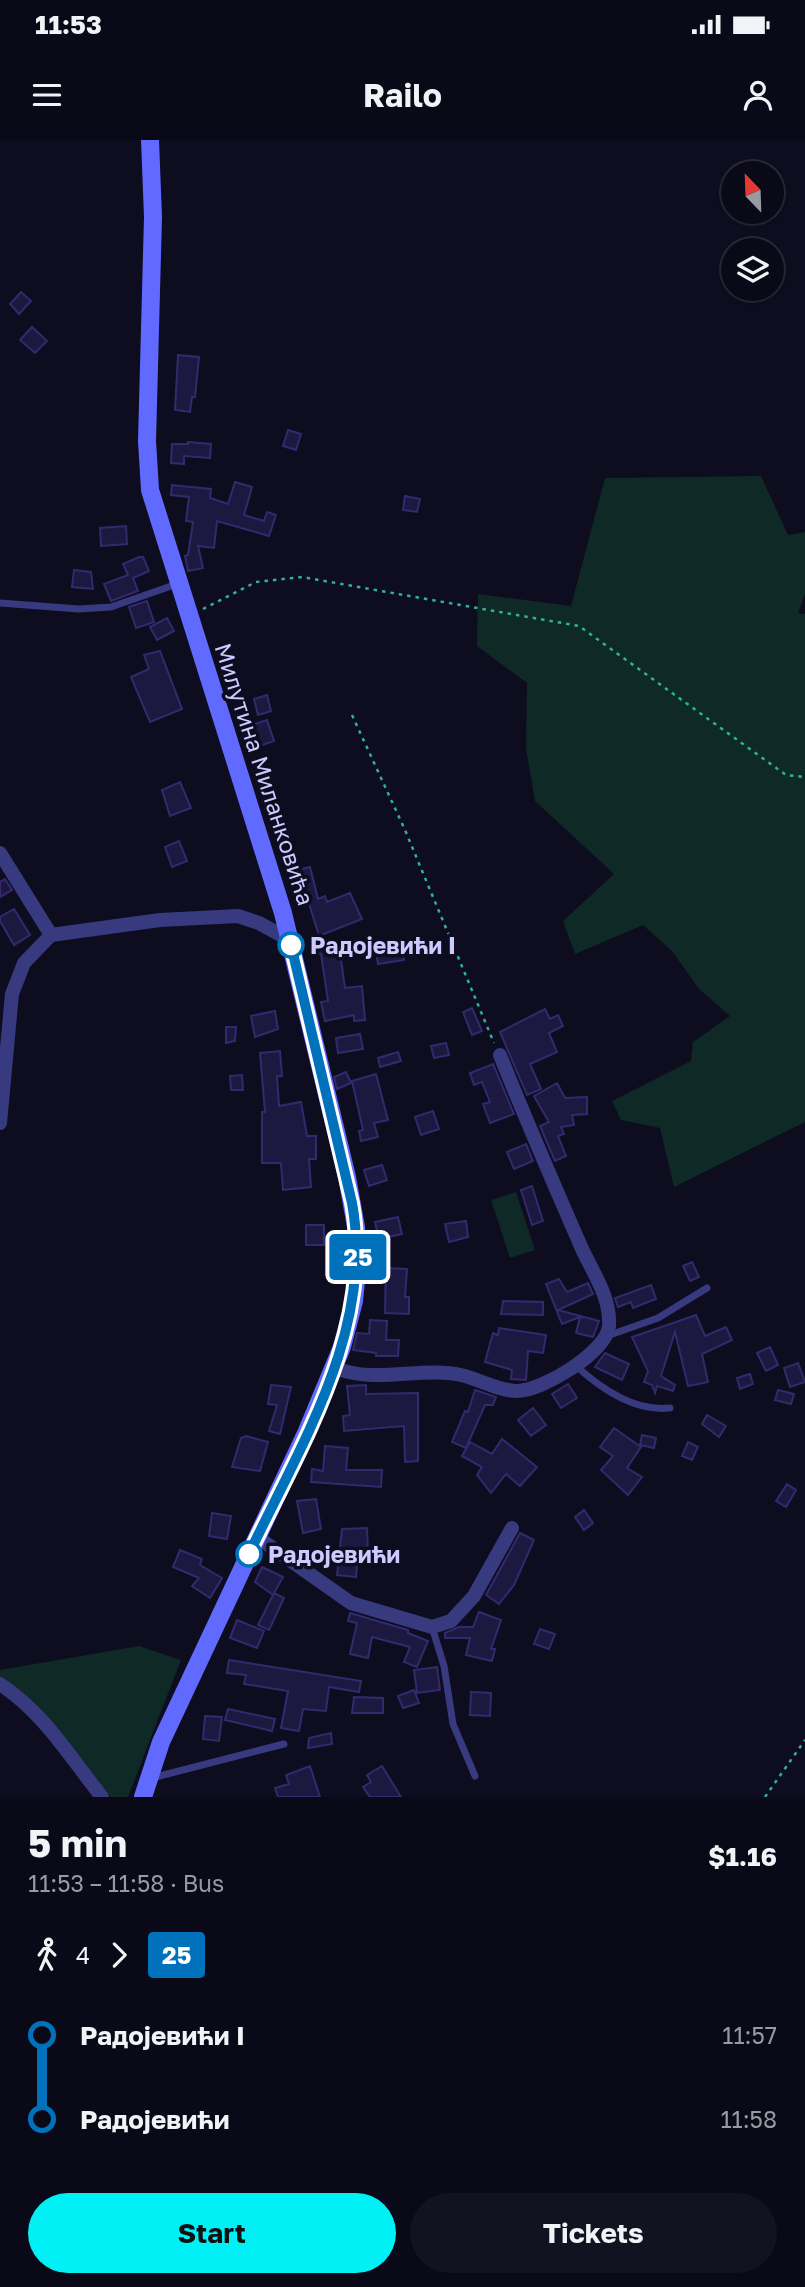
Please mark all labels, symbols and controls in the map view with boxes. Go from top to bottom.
text: 11:53 [35,9,102,40]
icon: menu [28,76,66,114]
text: Railo [363,76,442,114]
icon: person [739,76,777,114]
north arrow [721,161,784,224]
map controls [721,161,784,301]
button: layers [721,238,784,301]
street label: Милутина Миланковића [209,639,321,909]
place label: Радојевићи I [310,931,456,959]
marker: Радојевићи I [278,932,304,958]
line badge: 25 [326,1234,390,1280]
text: 25 [343,1242,373,1271]
place label: Радојевићи [268,1540,400,1568]
marker: Радојевићи [236,1541,262,1567]
text: 5 min [28,1820,127,1865]
text: $1.16 [708,1841,777,1872]
text: 11:53 – 11:58 · Bus [28,1869,224,1897]
icon: walk [28,1936,66,1974]
icon: forward [100,1936,138,1974]
text: 25 [162,1940,191,1969]
text: 4 [76,1941,90,1969]
text: Радојевићи I [80,2020,245,2051]
text: 11:57 [722,2021,777,2049]
text: Радојевићи [80,2104,230,2135]
text: 11:58 [720,2105,777,2133]
button: Start [28,2193,396,2273]
button: Tickets [410,2193,777,2273]

